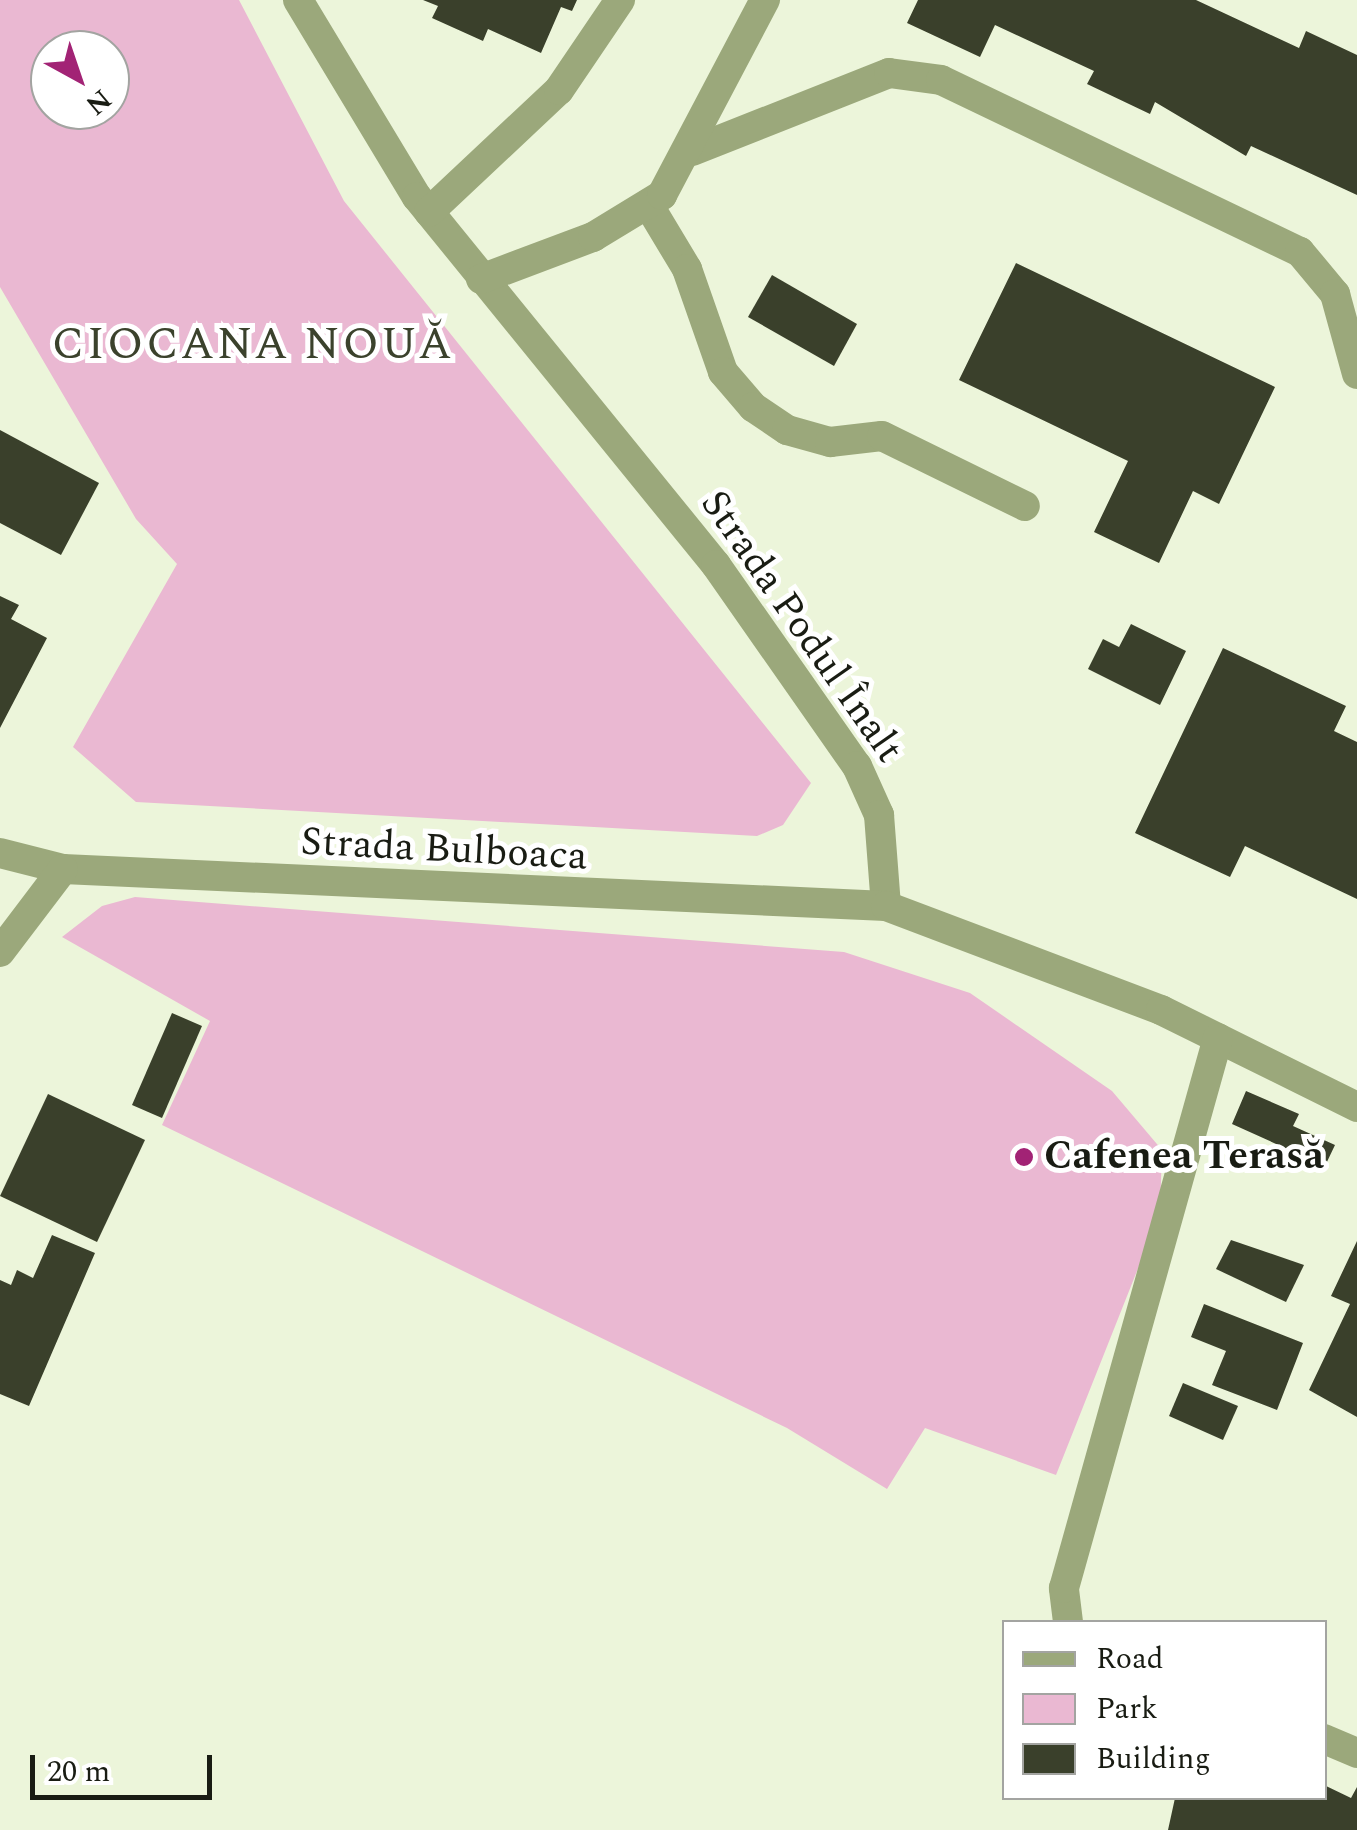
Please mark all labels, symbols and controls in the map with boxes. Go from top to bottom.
north arrow [30,30,130,130]
text: N [76,78,121,126]
district label: CIOCANA NOUĂ [52,318,454,372]
street label: Strada Podul Înalt [689,482,913,772]
street label: Strada Bulboaca [299,819,589,881]
place label: Cafenea Terasă [1044,1133,1324,1181]
marker: Cafenea Terasă [1013,1146,1035,1168]
legend [1002,1620,1327,1800]
text: Road [1096,1636,1164,1682]
text: Park [1096,1686,1158,1732]
scale bar [35,1735,218,1797]
text: Building [1096,1736,1211,1782]
text: 20 m [47,1749,110,1795]

